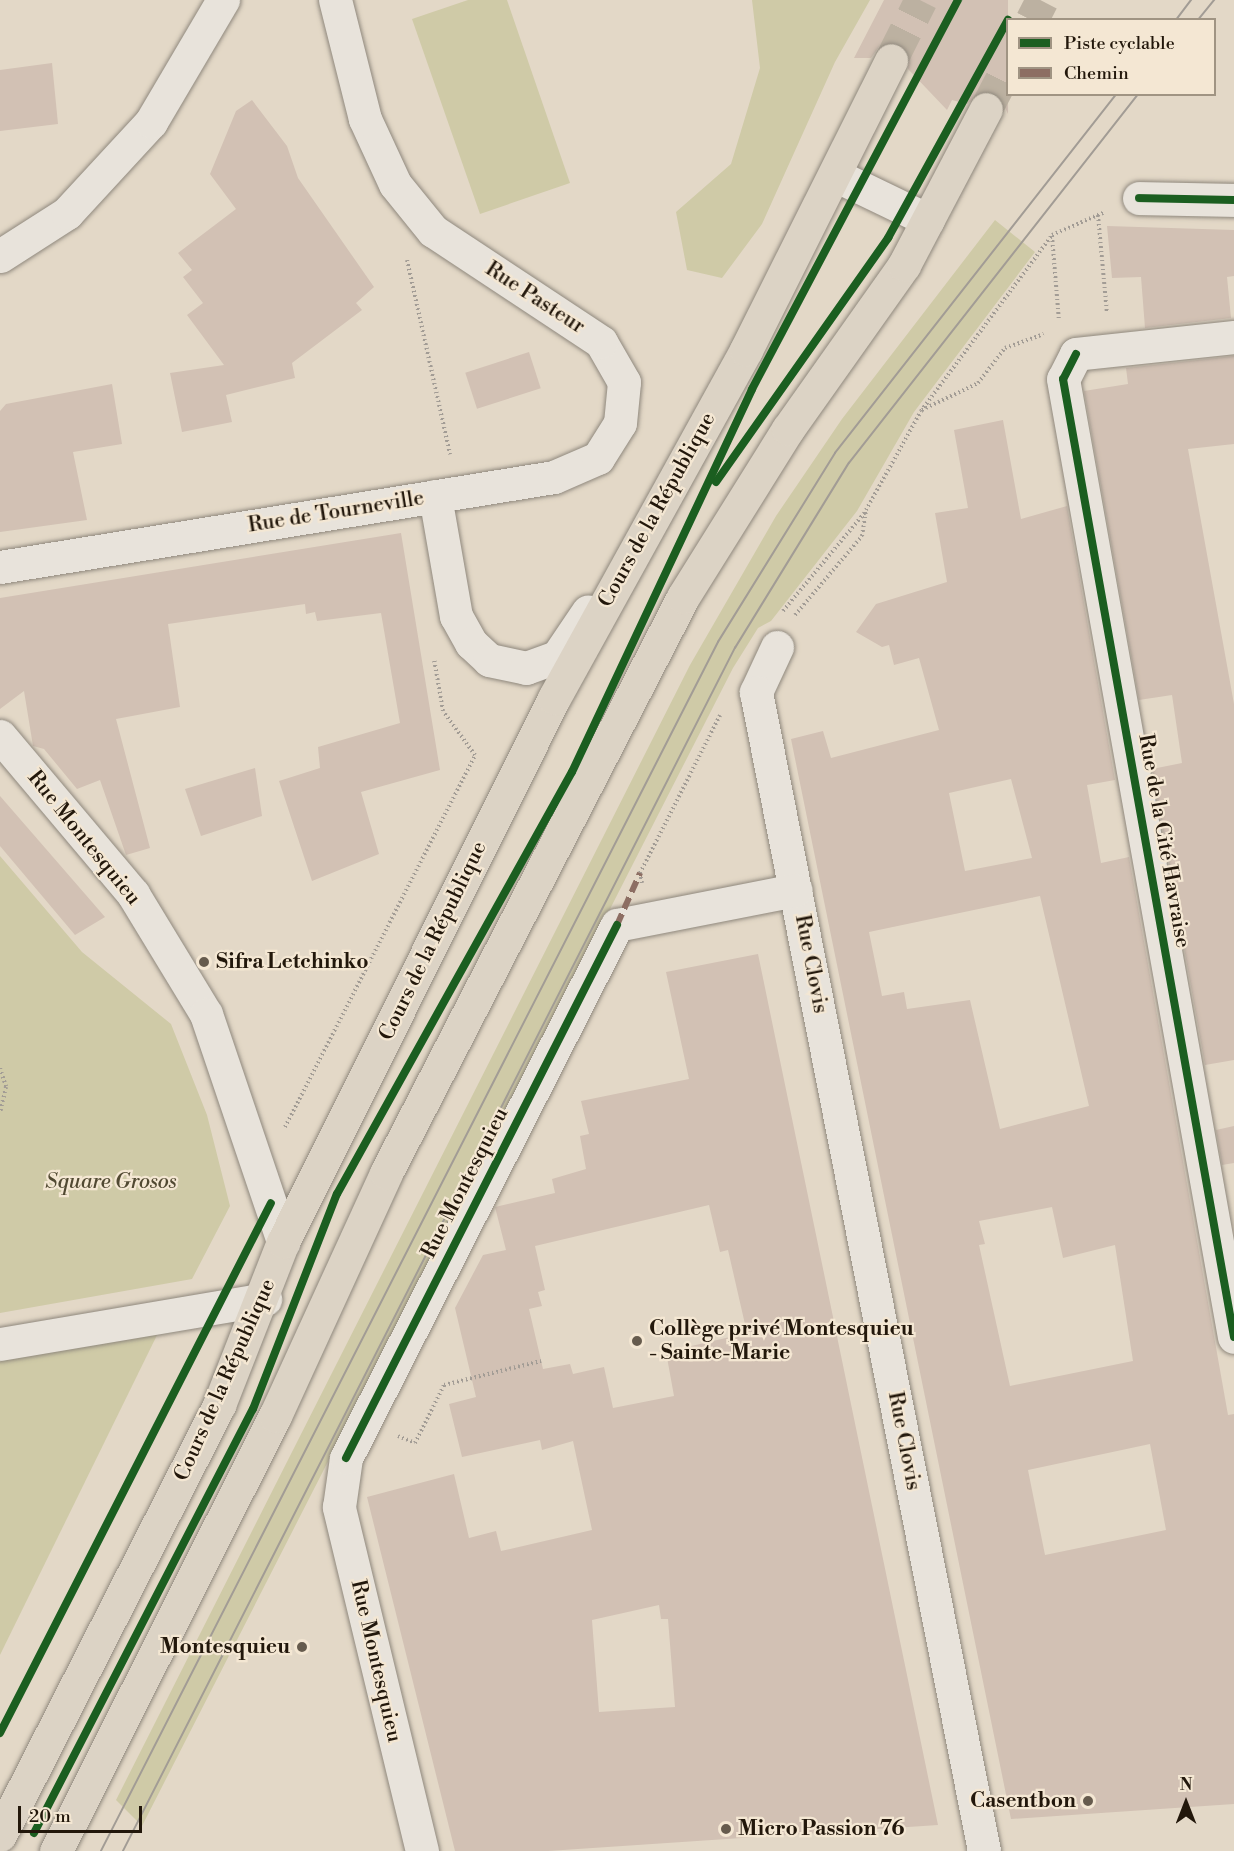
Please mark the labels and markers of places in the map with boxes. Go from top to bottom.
place label: Sifra Letchinko [216,949,369,975]
marker: Sifra Letchinko [197,955,211,969]
place label: Collège privé Montesquieu - Sainte-Marie [649,1316,914,1366]
marker: Collège privé Montesquieu - Sainte-Marie [630,1334,644,1348]
place label: Montesquieu [160,1634,290,1660]
marker: Montesquieu [295,1640,309,1654]
place label: Casentbon [970,1788,1076,1814]
marker: Casentbon [1081,1794,1095,1808]
place label: Micro Passion 76 [738,1816,904,1842]
marker: Micro Passion 76 [719,1822,733,1836]

